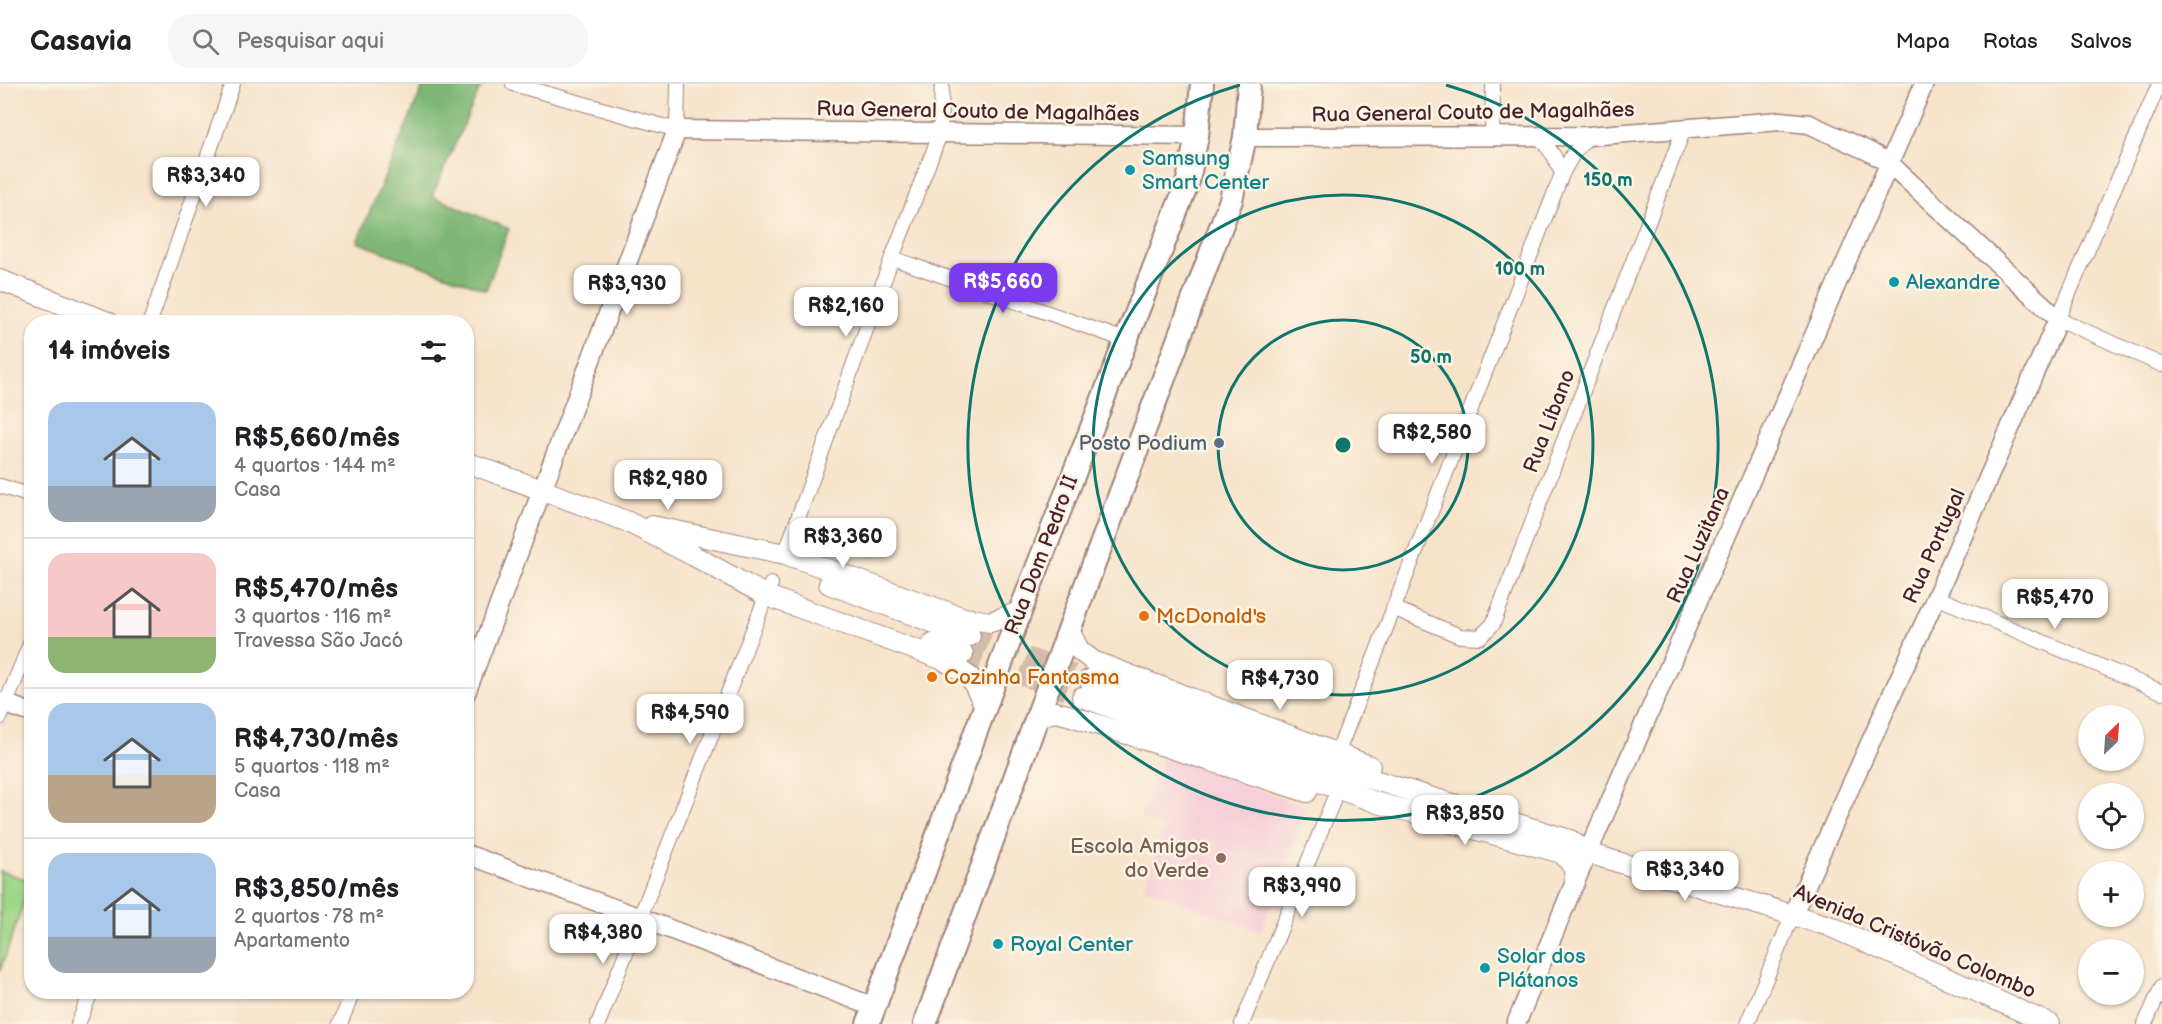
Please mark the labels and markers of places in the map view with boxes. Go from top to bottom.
place label: Samsung Smart Center [1142,146,1269,195]
pin: R$3,340 [151,157,261,208]
marker: Samsung Smart Center [1123,163,1137,177]
pin: R$5,660 [948,263,1058,314]
pin: R$3,930 [572,265,682,316]
place label: Alexandre [1906,270,2000,295]
marker: Alexandre [1887,275,1901,289]
pin: R$2,160 [791,287,901,338]
pin: R$2,580 [1377,414,1487,465]
place label: Posto Podium [1079,431,1207,456]
centre of rings [1333,435,1353,455]
marker: Posto Podium [1212,436,1226,450]
pin: R$2,980 [613,460,723,511]
pin: R$3,360 [788,518,898,569]
pin: R$5,470 [2000,579,2110,630]
place label: McDonald's [1156,604,1266,629]
marker: McDonald's [1137,609,1151,623]
pin: R$4,730 [1225,660,1335,711]
place label: Cozinha Fantasma [944,665,1120,690]
marker: Cozinha Fantasma [925,670,939,684]
pin: R$4,590 [635,694,745,745]
pin: R$3,850 [1410,795,1520,846]
place label: Escola Amigos do Verde [1070,834,1209,883]
marker: Escola Amigos do Verde [1214,851,1228,865]
pin: R$3,340 [1630,851,1740,902]
pin: R$3,990 [1247,867,1357,918]
pin: R$4,380 [548,914,658,965]
place label: Royal Center [1010,932,1133,957]
marker: Royal Center [991,937,1005,951]
place label: Solar dos Plátanos [1497,944,1586,993]
marker: Solar dos Plátanos [1478,961,1492,975]

